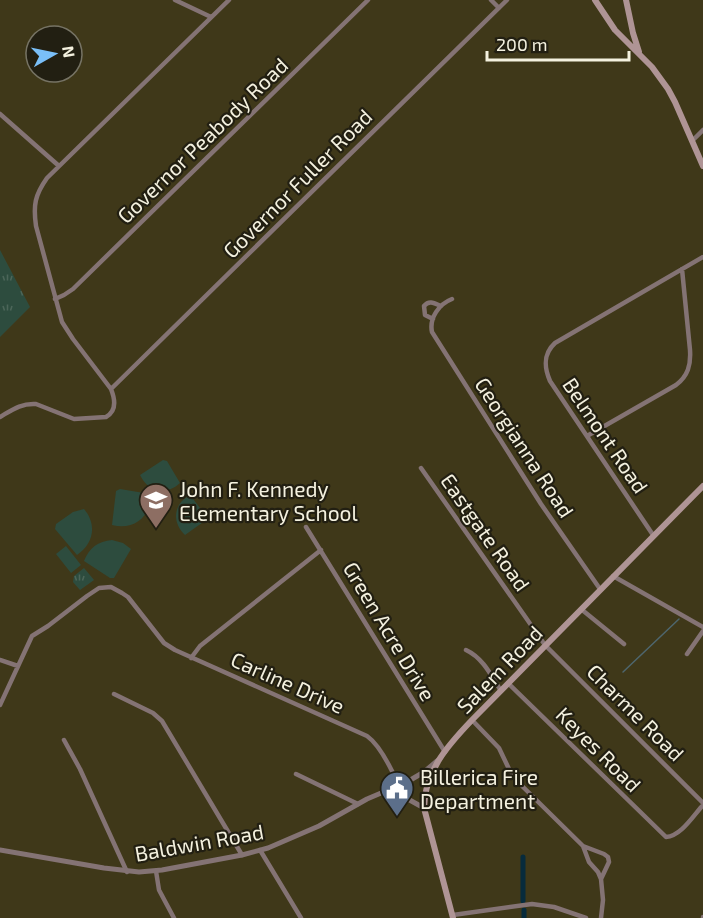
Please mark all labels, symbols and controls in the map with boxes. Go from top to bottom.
north arrow [24,24,84,84]
scale bar [487,24,630,62]
text: 200 m [496,33,548,55]
text: N [59,44,80,59]
street label: Governor Peabody Road [112,52,292,228]
street label: Governor Fuller Road [217,103,377,263]
street label: Georgianna Road [470,372,580,522]
street label: Belmont Road [558,372,654,498]
street label: Eastgate Road [436,469,536,595]
place label: John F. Kennedy Elementary School [179,476,359,525]
school or university icon: John F. Kennedy Elementary School [138,482,174,529]
street label: Green Acre Drive [339,557,441,705]
street label: Salem Road [451,620,547,718]
street label: Carline Drive [227,646,349,718]
street label: Charme Road [582,658,690,766]
street label: Keyes Road [552,702,646,796]
place label: Billerica Fire Department [420,764,538,813]
public building icon: Billerica Fire Department [379,770,415,817]
street label: Baldwin Road [133,818,265,866]

